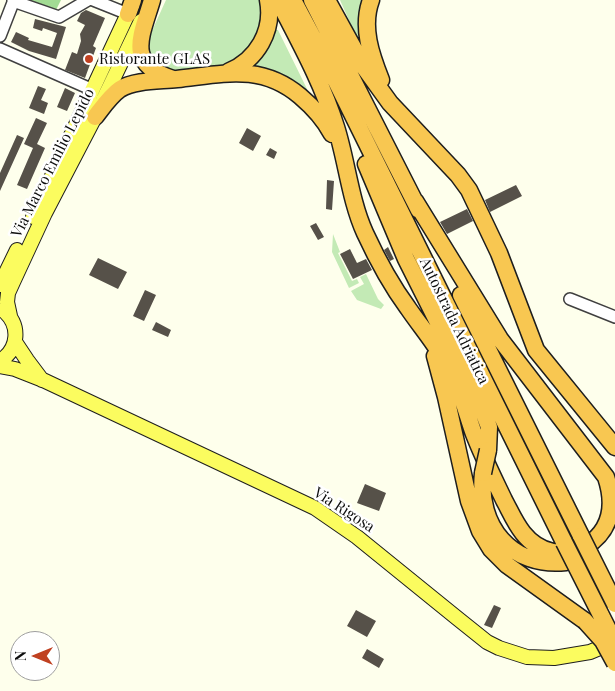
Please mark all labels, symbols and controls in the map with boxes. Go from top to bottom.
place label: Ristorante GLAS [99,50,210,68]
marker: Ristorante GLAS [83,53,95,65]
street label: Via Marco Emilio Lepido [8,86,98,240]
street label: Autostrada Adriatica [416,255,492,387]
street label: Via Rigosa [310,484,378,536]
north arrow [10,631,60,681]
text: N [11,651,30,661]

